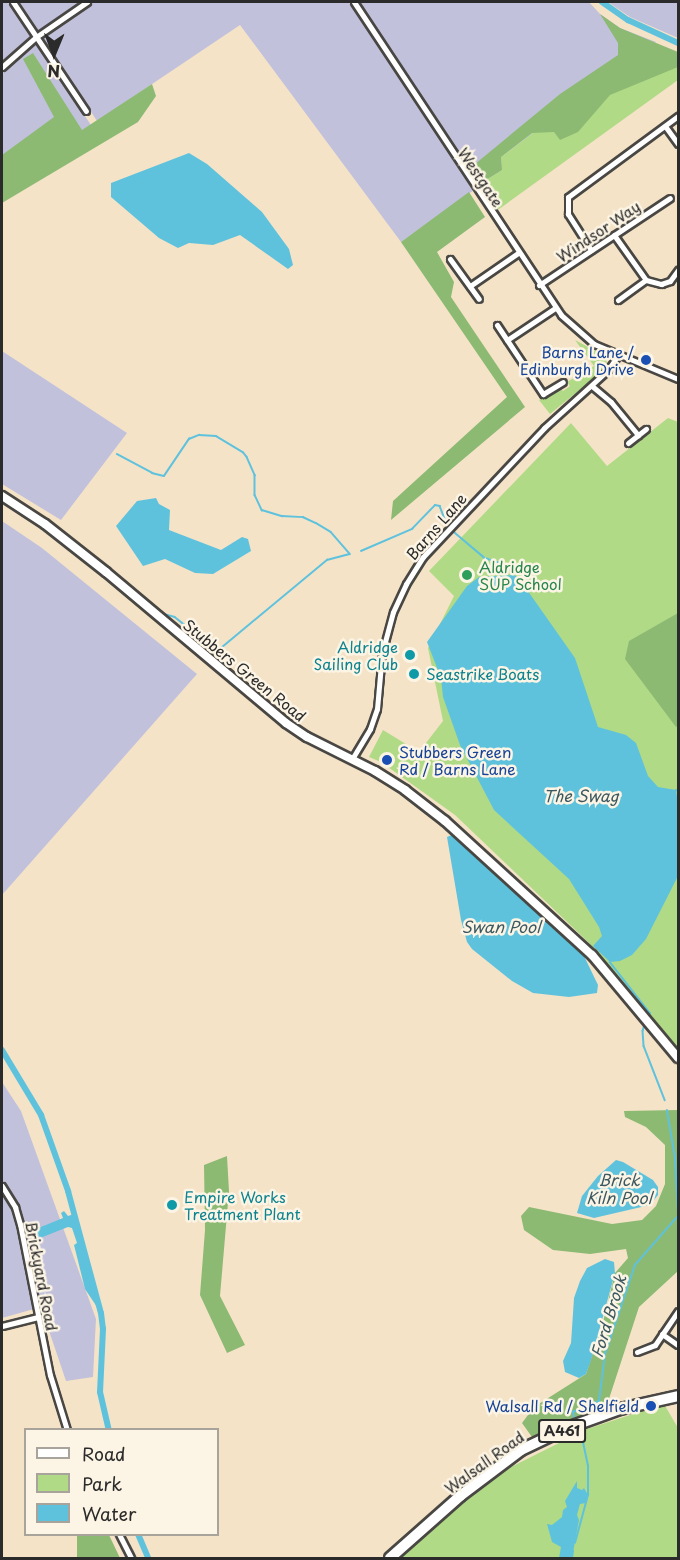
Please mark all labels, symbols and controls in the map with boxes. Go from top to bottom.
north arrow [24,24,84,84]
text: N [47,60,60,84]
street label: Westgate [455,144,507,210]
street label: Windsor Way [553,196,643,266]
place label: Barns Lane / Edinburgh Drive [519,342,634,377]
marker: Barns Lane / Edinburgh Drive [639,353,653,367]
street label: Barns Lane [402,489,470,563]
place label: Aldridge SUP School [479,557,562,592]
marker: Aldridge SUP School [460,568,474,582]
street label: Stubbers Green Road [179,614,311,726]
place label: Aldridge Sailing Club [313,637,398,672]
marker: Aldridge Sailing Club [403,648,417,662]
place label: Seastrike Boats [426,665,541,683]
marker: Seastrike Boats [407,667,421,681]
place label: Stubbers Green Rd / Barns Lane [399,742,516,777]
marker: Stubbers Green Rd / Barns Lane [380,753,394,767]
water label: The Swag [543,785,619,805]
water label: Swan Pool [462,916,540,936]
water label: Brick Kiln Pool [586,1169,652,1207]
place label: Empire Works Treatment Plant [184,1187,301,1222]
marker: Empire Works Treatment Plant [165,1198,179,1212]
street label: Brickyard Road [22,1219,62,1333]
water label: Ford Brook [586,1272,630,1360]
place label: Walsall Rd / Shelfield [484,1397,639,1415]
marker: Walsall Rd / Shelfield [644,1399,658,1413]
road number: A461 [538,1420,586,1442]
street label: Walsall Road [440,1427,528,1497]
legend [24,1428,219,1536]
text: Road [82,1440,126,1467]
text: Park [82,1470,122,1497]
text: Water [82,1500,136,1527]

